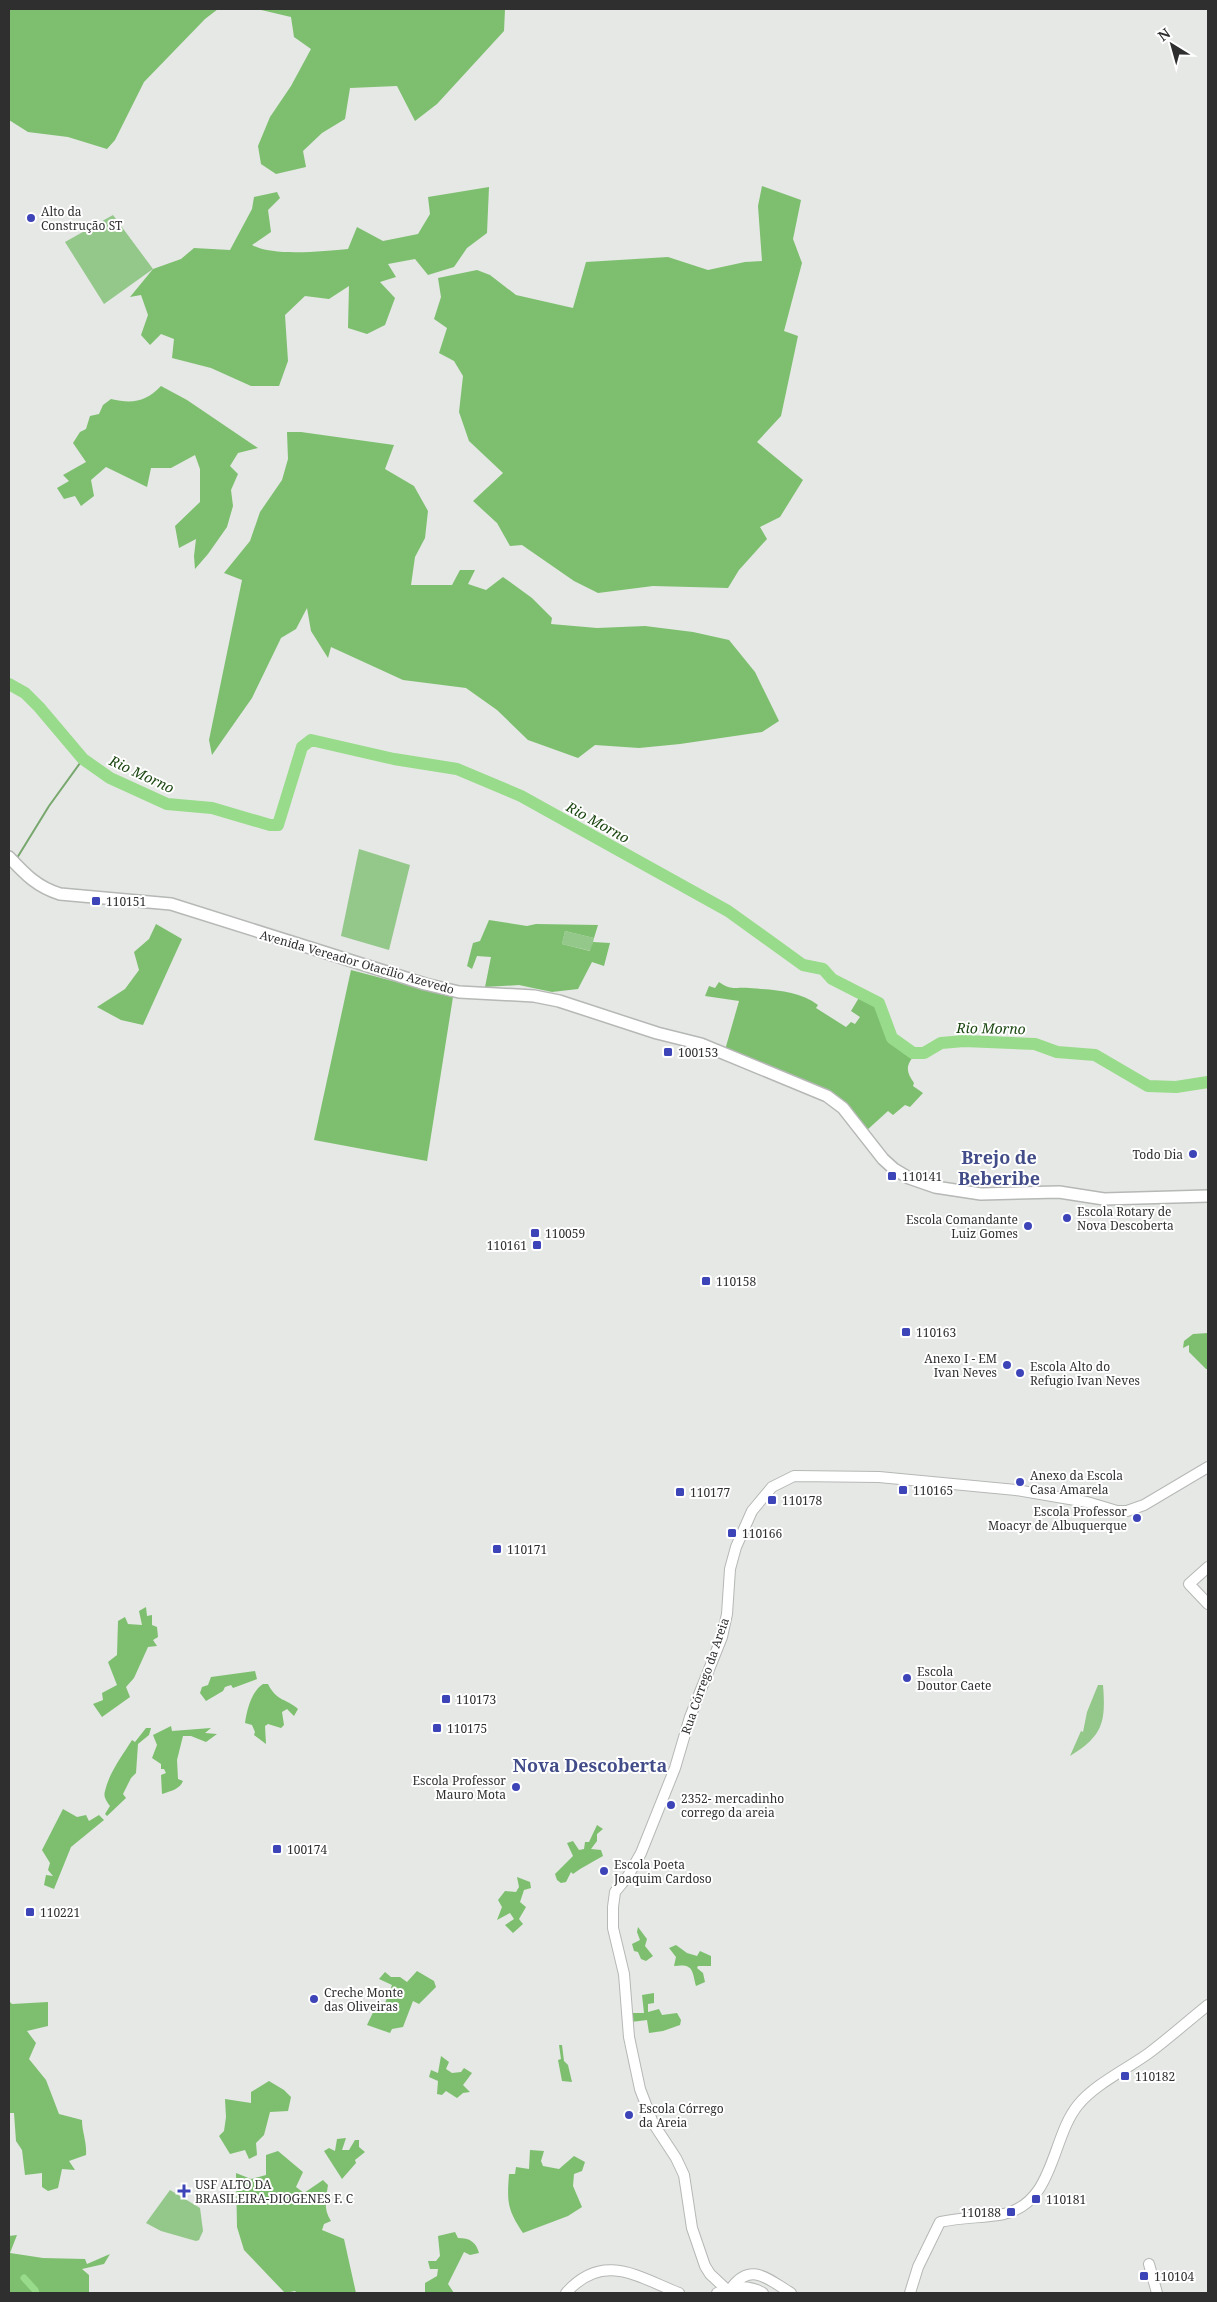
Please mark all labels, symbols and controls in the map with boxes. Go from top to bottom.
north arrow [1147,20,1197,70]
text: N [1154,23,1174,45]
place label: Alto da Construção ST [41,203,123,234]
marker: Alto da Construção ST [25,212,37,224]
water label: Rio Morno [106,750,177,797]
water label: Rio Morno [562,796,633,847]
place label: 110151 [106,893,146,910]
marker: 110151 [90,895,102,907]
street label: Avenida Vereador Otacílio Azevedo [258,926,456,998]
water label: Rio Morno [955,1018,1026,1038]
place label: 100153 [678,1044,719,1061]
marker: 100153 [662,1046,674,1058]
district label: Brejo de Beberibe [958,1145,1040,1190]
place label: Todo Dia [1133,1146,1183,1163]
marker: Todo Dia [1187,1148,1199,1160]
place label: 110141 [902,1168,942,1185]
marker: 110141 [886,1170,898,1182]
place label: Escola Rotary de Nova Descoberta [1077,1203,1174,1234]
place label: Escola Comandante Luiz Gomes [906,1211,1018,1242]
marker: Escola Rotary de Nova Descoberta [1061,1212,1073,1224]
marker: Escola Comandante Luiz Gomes [1022,1220,1034,1232]
place label: 110059 [545,1225,585,1242]
marker: 110059 [529,1227,541,1239]
place label: 110161 [487,1237,527,1254]
marker: 110161 [531,1239,543,1251]
place label: 110158 [716,1273,757,1290]
marker: 110158 [700,1275,712,1287]
place label: 110163 [916,1324,957,1341]
marker: 110163 [900,1326,912,1338]
place label: Anexo I - EM Ivan Neves [924,1350,997,1381]
place label: Escola Alto do Refugio Ivan Neves [1030,1358,1140,1389]
marker: Anexo I - EM Ivan Neves [1001,1359,1013,1371]
marker: Escola Alto do Refugio Ivan Neves [1014,1367,1026,1379]
place label: Anexo da Escola Casa Amarela [1030,1467,1123,1498]
marker: Anexo da Escola Casa Amarela [1014,1476,1026,1488]
place label: 110165 [913,1482,953,1499]
place label: 110177 [690,1484,731,1501]
marker: 110165 [897,1484,909,1496]
marker: 110177 [674,1486,686,1498]
place label: 110178 [782,1492,823,1509]
marker: 110178 [766,1494,778,1506]
place label: Escola Professor Moacyr de Albuquerque [988,1503,1127,1534]
marker: Escola Professor Moacyr de Albuquerque [1131,1512,1143,1524]
place label: 110166 [742,1525,783,1542]
marker: 110166 [726,1527,738,1539]
place label: 110171 [507,1541,547,1558]
marker: 110171 [491,1543,503,1555]
street label: Rua Córrego da Areia [677,1615,733,1737]
place label: Escola Doutor Caete [917,1663,991,1694]
marker: Escola Doutor Caete [901,1672,913,1684]
place label: 110173 [456,1691,497,1708]
marker: 110173 [440,1693,452,1705]
place label: 110175 [447,1720,487,1737]
marker: 110175 [431,1722,443,1734]
district label: Nova Descoberta [513,1753,667,1777]
place label: Escola Professor Mauro Mota [413,1772,506,1803]
marker: Escola Professor Mauro Mota [510,1781,522,1793]
place label: 2352- mercadinho corrego da areia [681,1790,784,1821]
marker: 2352- mercadinho corrego da areia [665,1799,677,1811]
place label: 100174 [287,1841,328,1858]
marker: 100174 [271,1843,283,1855]
place label: Escola Poeta Joaquim Cardoso [613,1856,712,1887]
marker: Escola Poeta Joaquim Cardoso [598,1865,610,1877]
place label: 110221 [40,1904,80,1921]
marker: 110221 [24,1906,36,1918]
place label: Creche Monte das Oliveiras [324,1984,403,2015]
marker: Creche Monte das Oliveiras [308,1993,320,2005]
place label: 110182 [1135,2068,1175,2085]
marker: 110182 [1119,2070,1131,2082]
place label: Escola Córrego da Areia [639,2100,724,2131]
marker: Escola Córrego da Areia [623,2109,635,2121]
place label: USF ALTO DA BRASILEIRA-DIOGENES F. C [195,2176,353,2207]
marker: USF ALTO DA BRASILEIRA-DIOGENES F. C [177,2184,191,2198]
place label: 110181 [1046,2191,1086,2208]
marker: 110181 [1030,2193,1042,2205]
place label: 110188 [961,2204,1001,2221]
marker: 110188 [1005,2206,1017,2218]
place label: 110104 [1154,2268,1195,2285]
marker: 110104 [1138,2270,1150,2282]

